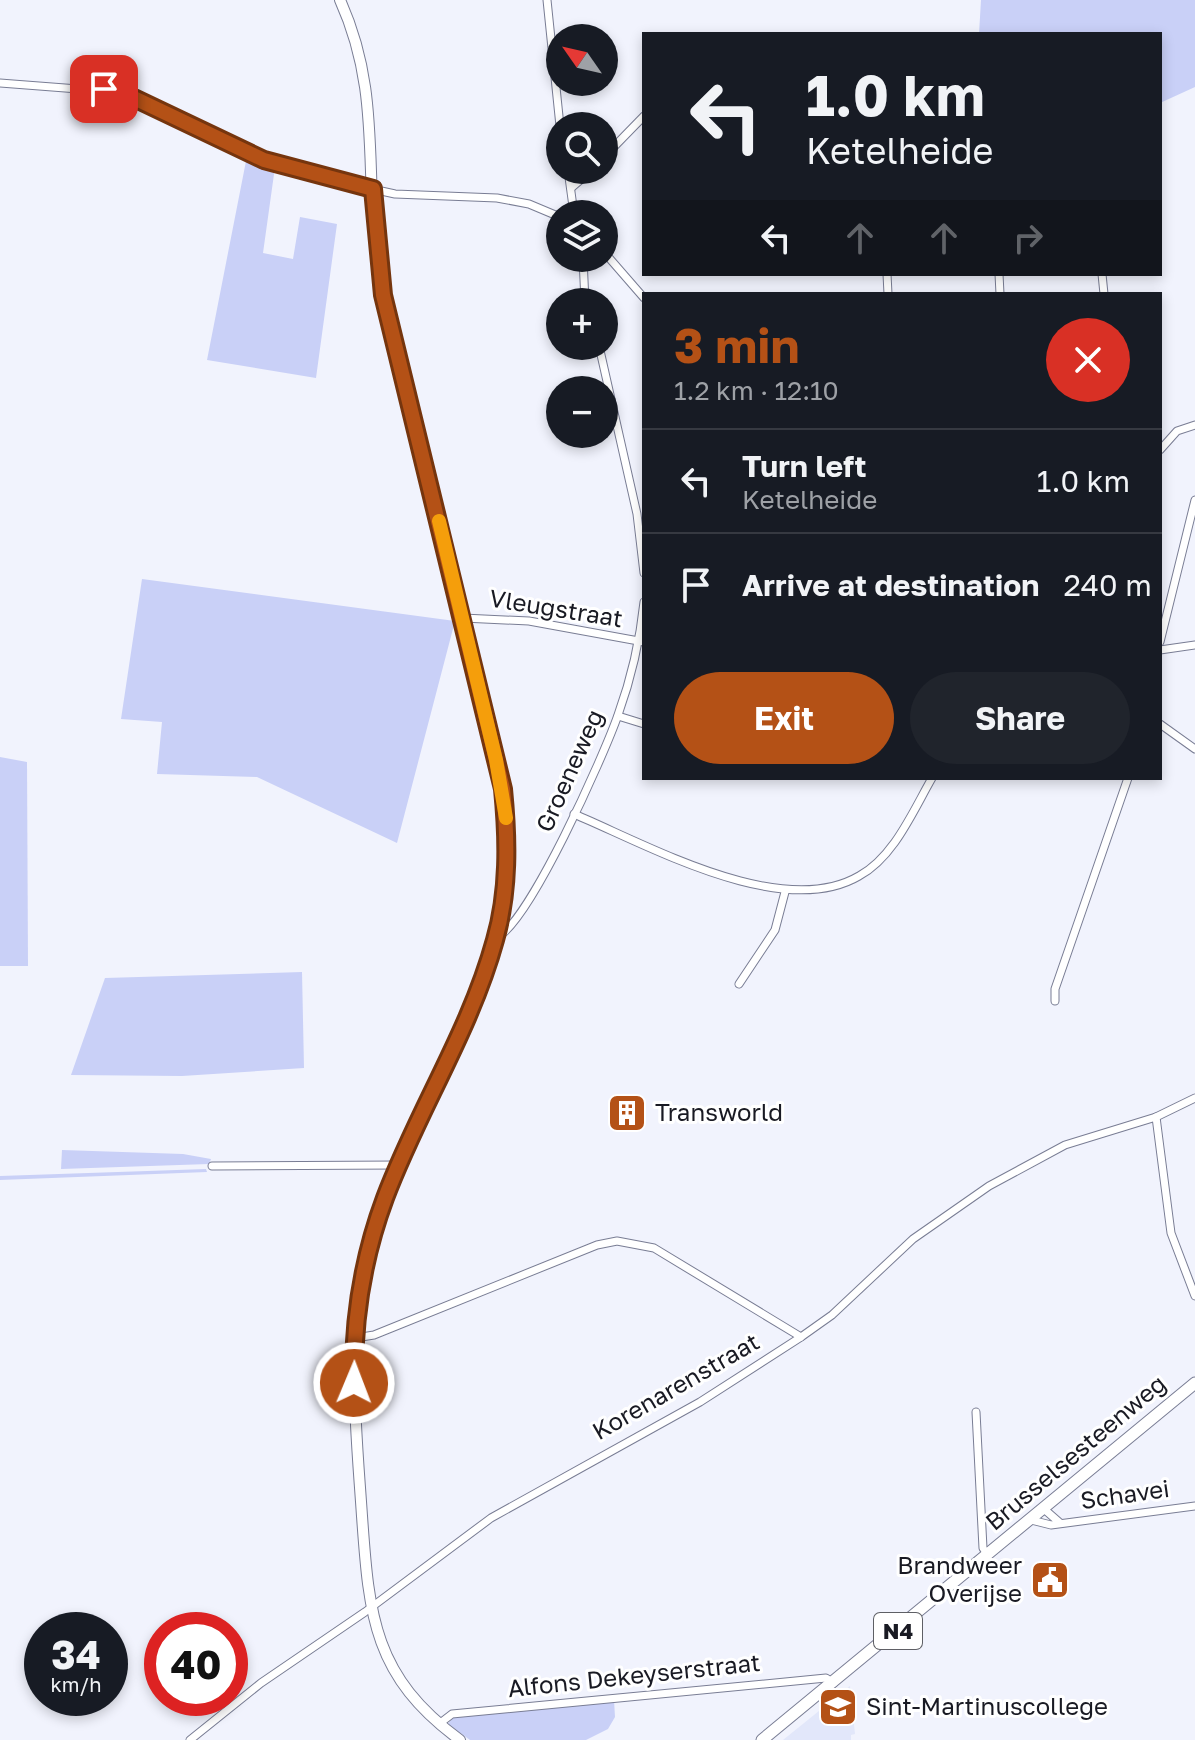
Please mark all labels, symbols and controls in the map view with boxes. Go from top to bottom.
north arrow [546,24,618,96]
map controls [546,24,618,448]
pin [70,55,138,123]
text: 1.0 km [806,61,985,128]
icon: left [674,64,778,168]
icon: arrive [82,67,126,111]
button: search [546,112,618,184]
text: Ketelheide [806,129,994,172]
button: layers [546,200,618,272]
icon: left [754,216,798,260]
icon: ahead [838,216,882,260]
icon: ahead [922,216,966,260]
icon: right [1006,216,1050,260]
button: + [546,288,618,360]
text: 3 min [674,316,799,374]
button: close [1046,318,1130,402]
text: 1.2 km · 12:10 [674,375,839,406]
button: − [546,376,618,448]
text: Turn left [742,448,867,484]
icon: left [674,459,718,503]
text: 1.0 km [1037,463,1130,499]
text: Ketelheide [742,484,877,515]
icon: arrive [674,563,718,607]
text: Arrive at destination [742,567,1039,603]
text: 240 m [1063,567,1152,603]
street label: Vleugstraat [487,583,625,632]
button: Exit [674,672,894,764]
button: Share [910,672,1130,764]
street label: Groeneweg [529,705,608,836]
building icon: Transworld [606,1092,648,1134]
place label: Transworld [655,1097,783,1126]
street label: Korenarenstraat [587,1326,764,1445]
position arrow [312,1341,396,1425]
street label: Brusselsesteenweg [979,1368,1171,1536]
street label: Schavei [1078,1473,1171,1514]
place label: Brandweer Overijse [897,1550,1022,1607]
public building icon: Brandweer Overijse [1029,1559,1071,1601]
speed limit sign: 40 [144,1612,248,1716]
road number: N4 [874,1613,922,1649]
text: 34 [51,1630,101,1678]
street label: Alfons Dekeyserstraat [506,1647,762,1702]
text: km/h [51,1672,101,1696]
school or university icon: Sint-Martinuscollege [817,1686,859,1728]
place label: Sint-Martinuscollege [866,1691,1108,1720]

